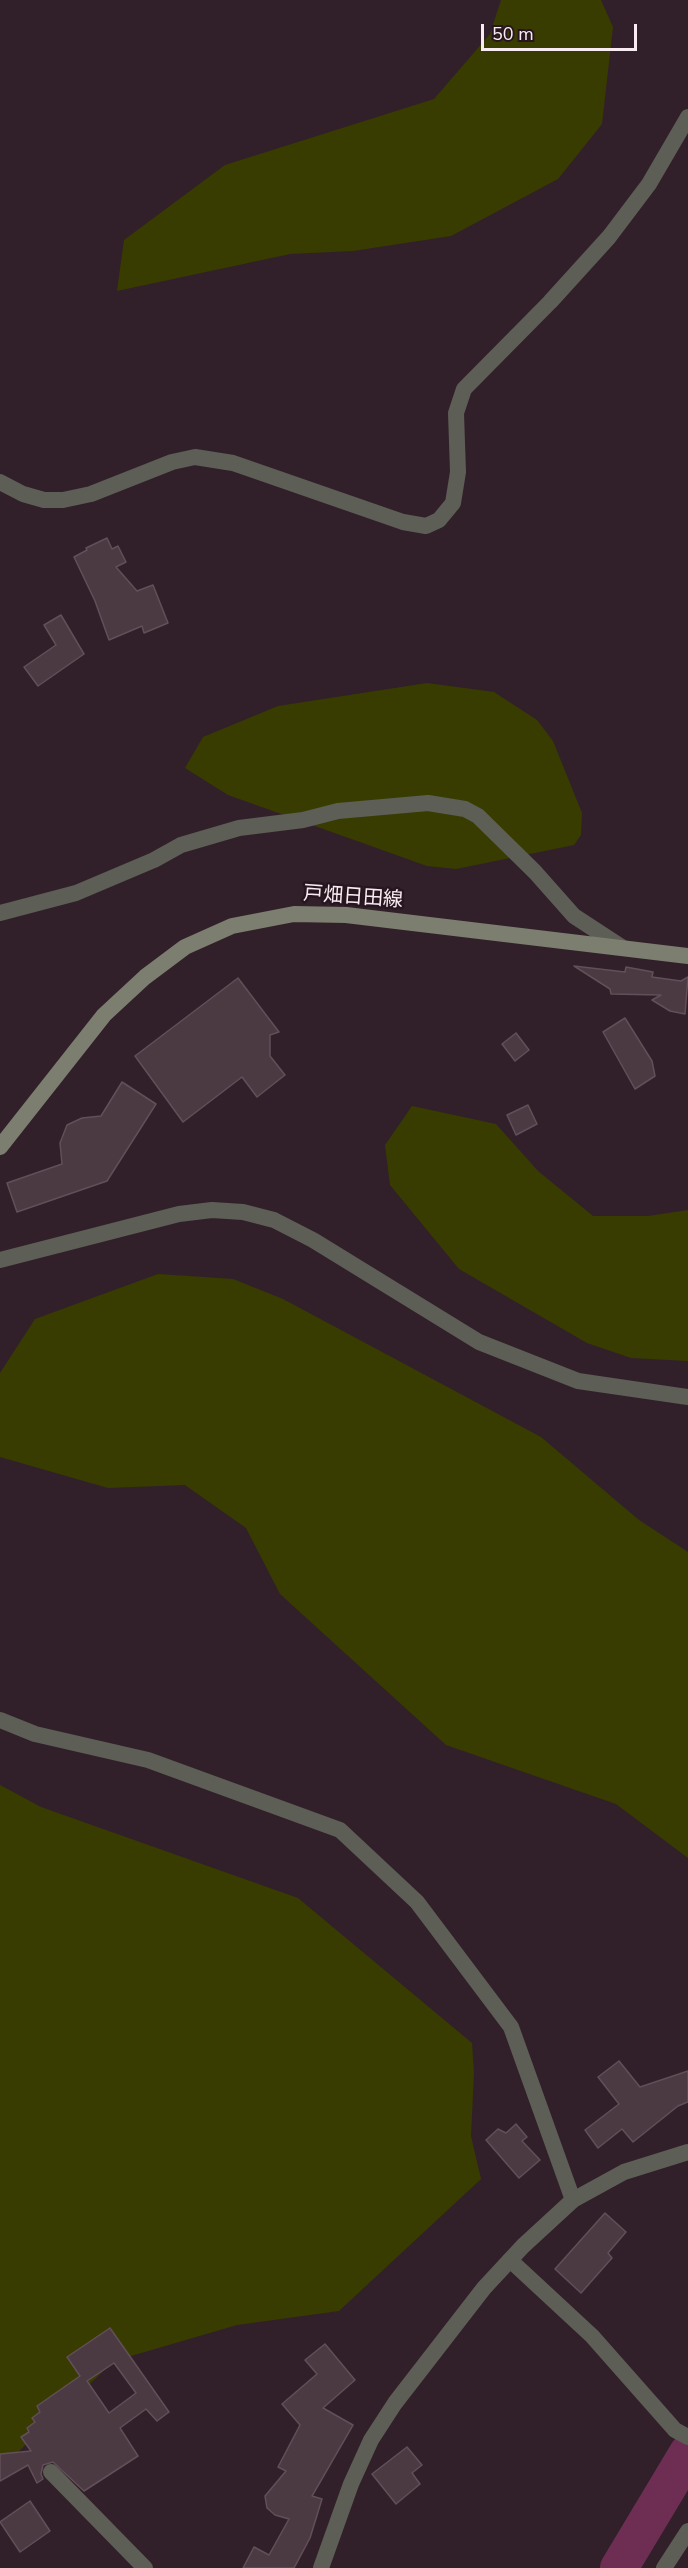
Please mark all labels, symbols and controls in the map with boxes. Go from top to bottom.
scale bar [484,12,640,50]
text: 50 m [492,22,534,46]
street label: 戸畑日田線 [302,883,404,913]

